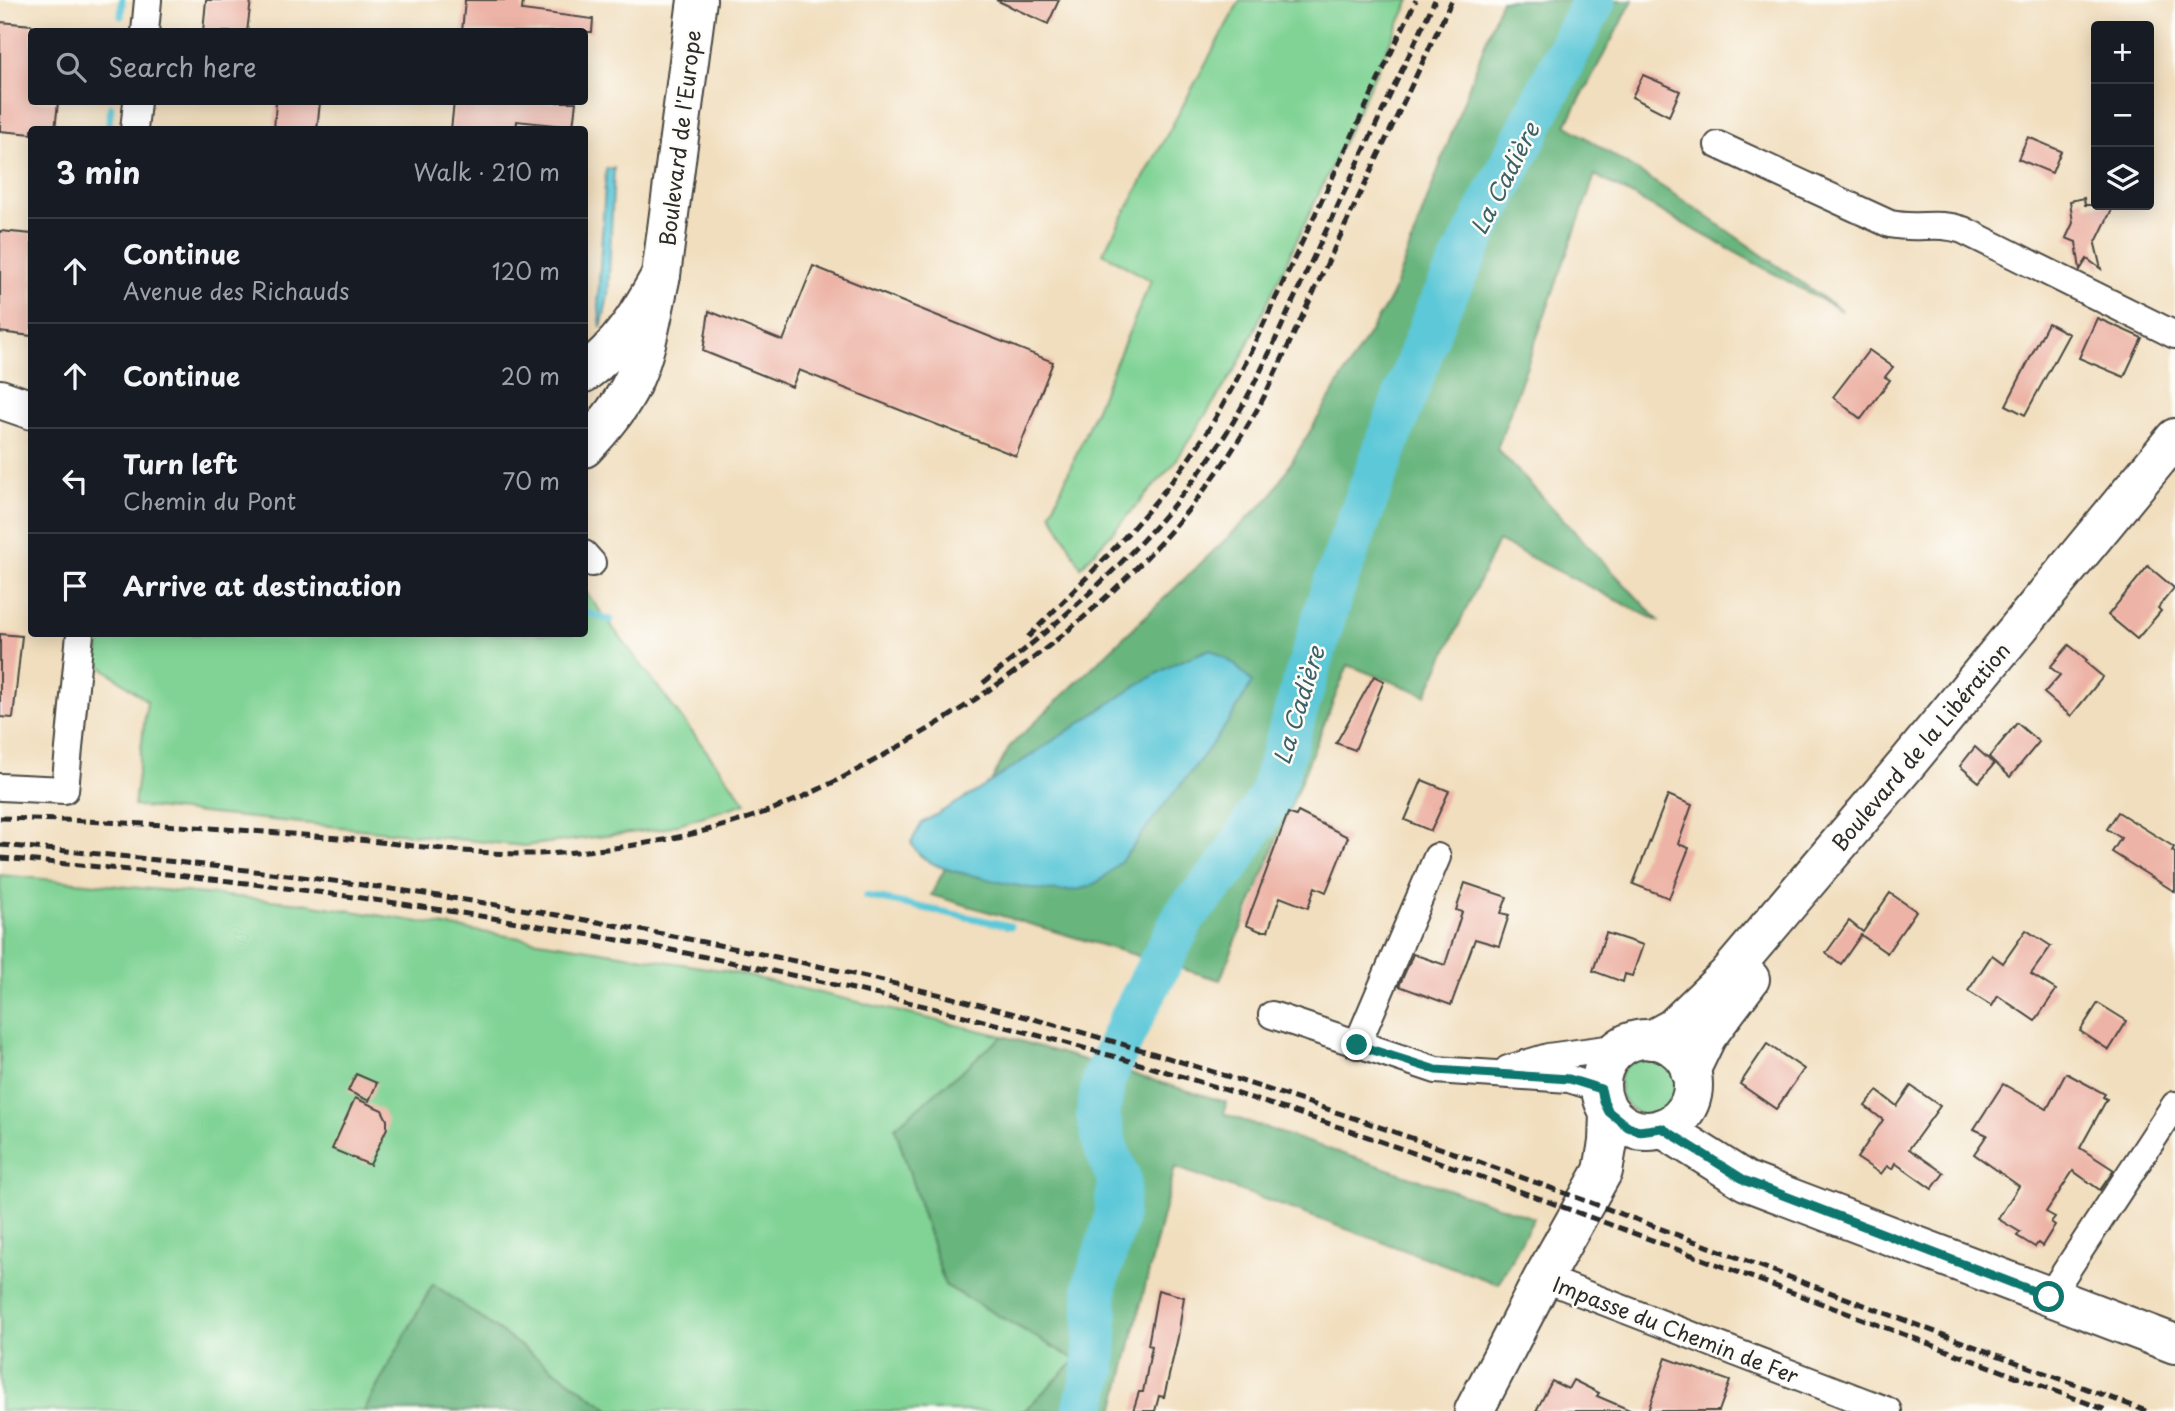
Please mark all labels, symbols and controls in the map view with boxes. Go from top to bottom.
map controls [2091,21,2154,210]
button: + [2091,21,2154,84]
search box [28,28,588,105]
street label: Boulevard de l'Europe [650,28,708,248]
text: Search here [108,47,257,86]
icon: search [52,48,90,86]
button: − [2091,84,2154,147]
water label: La Cadière [1461,115,1548,240]
button: layers [2091,147,2154,210]
text: 3 min [56,149,141,194]
text: Walk · 210 m [413,154,560,189]
text: Continue [123,234,240,273]
icon: ahead [56,252,94,290]
text: 120 m [492,253,560,288]
text: Avenue des Richauds [123,273,349,308]
text: Continue [123,356,240,395]
icon: ahead [56,357,94,395]
text: 20 m [501,358,560,393]
text: Turn left [123,444,238,483]
icon: left [56,462,94,500]
text: 70 m [502,463,560,498]
text: Chemin du Pont [123,483,296,518]
text: Arrive at destination [123,566,402,605]
icon: arrive [56,567,94,605]
street label: Boulevard de la Libération [1823,635,2017,857]
water label: La Cadière [1263,640,1333,768]
route end [1341,1029,1372,1060]
street label: Impasse du Chemin de Fer [1549,1267,1804,1391]
route start [2033,1281,2064,1312]

